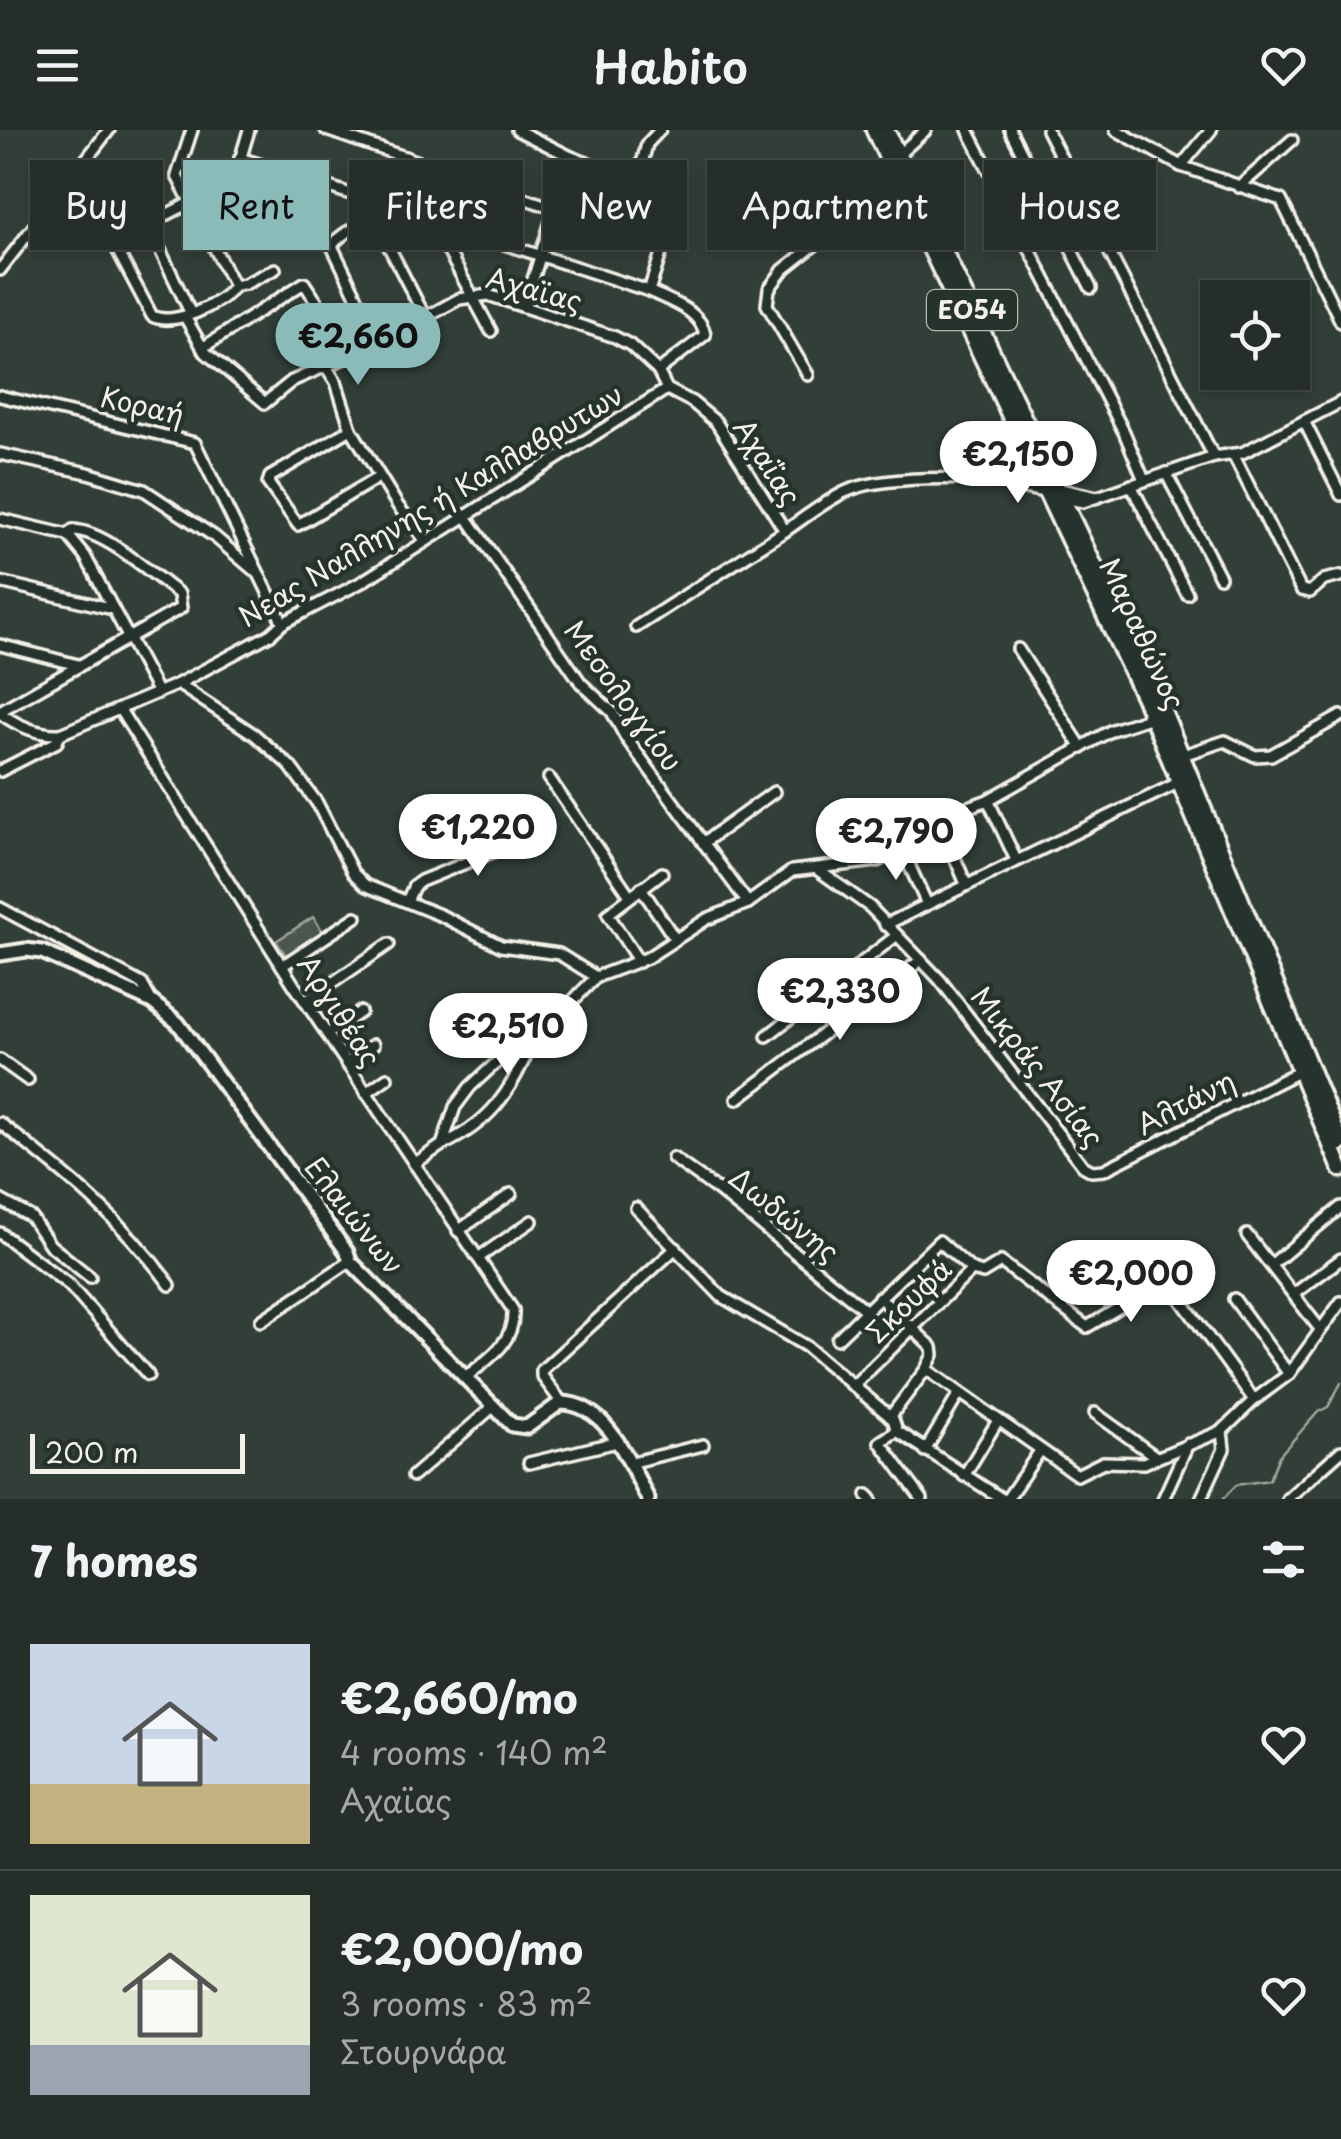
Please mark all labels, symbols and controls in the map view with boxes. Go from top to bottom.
text: Habito [593,31,748,99]
icon: menu [30,38,85,93]
icon: heart [1256,38,1311,93]
chip: Buy [30,160,163,250]
chip: Rent [183,160,329,250]
chip: Filters [349,160,523,250]
chip: New [543,160,687,250]
chip: Apartment [707,160,964,250]
chip: House [984,160,1156,250]
street label: Αχαϊας [482,255,587,322]
map controls [1200,280,1310,390]
button: locate [1200,280,1310,390]
road number: ΕΟ54 [927,290,1017,330]
pin: €2,660 [277,303,439,388]
text: €2,660 [297,311,419,359]
street label: Νεας Nαλληνης ή Καλλαβρυτων [230,372,631,637]
street label: Κοραή [96,374,188,435]
street label: Αχαΐας [724,409,813,514]
pin: €2,150 [937,421,1099,506]
text: €2,150 [962,429,1074,477]
street label: Μαραθώνος [1089,550,1197,716]
street label: Μεσολογγίου [555,611,694,780]
pin: €1,220 [397,794,559,879]
pin: €2,790 [815,798,977,883]
text: €1,220 [421,802,535,850]
text: €2,790 [838,806,954,854]
street label: Αργιθέας [288,946,393,1075]
pin: €2,330 [759,958,921,1043]
text: €2,330 [780,966,901,1014]
street label: Μικράς Ασίας [961,976,1115,1156]
pin: €2,510 [427,993,589,1078]
text: €2,510 [451,1001,565,1049]
street label: Αλτάνη [1128,1058,1242,1145]
street label: Ελαιώνων [295,1147,415,1283]
street label: Δωδώνης [721,1156,849,1272]
pin: €2,000 [1050,1240,1212,1325]
street label: Σκουφά [855,1248,961,1352]
text: €2,000 [1068,1248,1194,1296]
scale bar [30,1429,245,1474]
text: 200 m [45,1430,138,1473]
text: 7 homes [30,1528,198,1591]
icon: filters [1256,1532,1311,1587]
text: €2,660/mo [340,1665,578,1728]
icon: home [110,1684,230,1804]
icon: heart [1256,1717,1311,1772]
text: 4 rooms · 140 m² [340,1728,608,1776]
text: Αχαϊας [340,1776,452,1824]
text: €2,000/mo [340,1916,583,1979]
icon: home [110,1935,230,2055]
icon: heart [1256,1968,1311,2023]
text: 3 rooms · 83 m² [340,1979,593,2027]
text: Στουρνάρα [340,2027,507,2075]

